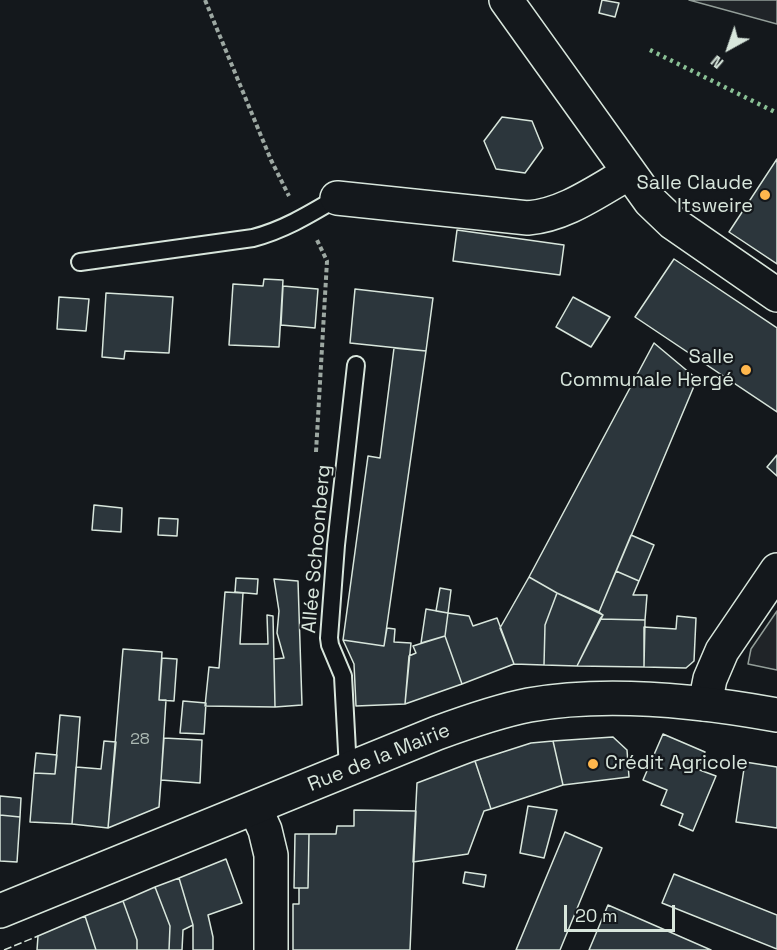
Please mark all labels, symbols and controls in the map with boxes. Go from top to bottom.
north arrow [699,18,759,78]
text: N [706,51,728,74]
place label: Salle Claude Itsweire [637,172,753,219]
marker: Salle Claude Itsweire [758,188,772,202]
place label: Salle Communale Hergé [560,346,734,393]
marker: Salle Communale Hergé [739,363,753,377]
street label: Allée Schoonberg [298,464,336,634]
street label: Rue de la Mairie [304,719,454,797]
house number: 28 [130,730,150,750]
place label: Crédit Agricole [605,752,748,776]
marker: Crédit Agricole [586,757,600,771]
scale bar [567,893,678,931]
text: 20 m [575,904,618,927]

